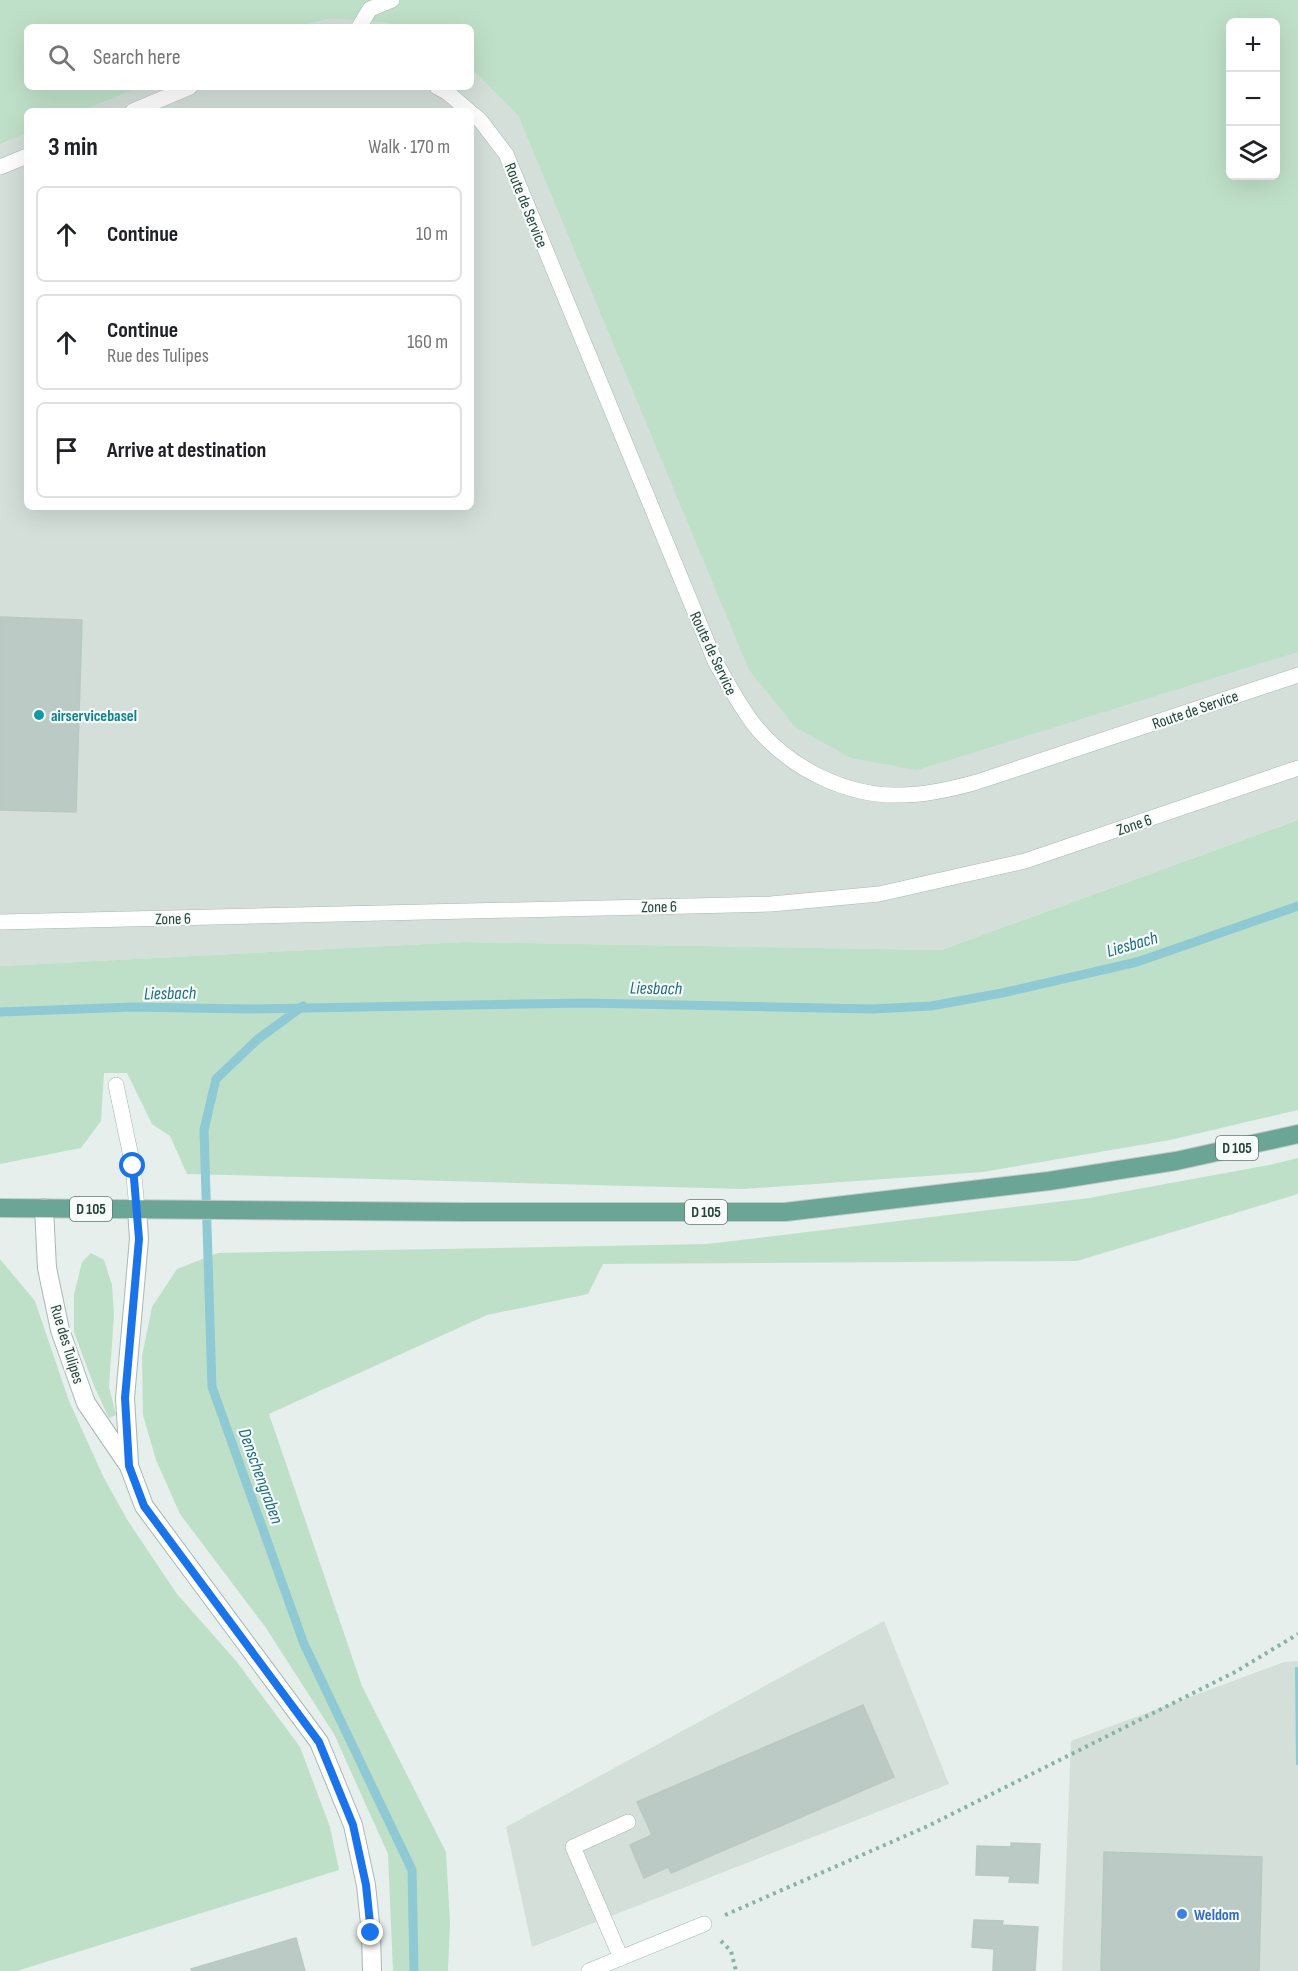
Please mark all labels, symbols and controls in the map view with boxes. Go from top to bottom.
map controls [1226,18,1280,180]
button: + [1226,18,1280,72]
search box [24,24,474,90]
icon: search [45,41,78,74]
text: Search here [93,44,180,71]
button: − [1226,72,1280,126]
button: layers [1226,126,1280,180]
text: 3 min [48,132,98,163]
text: Walk · 170 m [368,135,450,159]
street label: Route de Service [500,160,551,251]
icon: ahead [50,218,83,251]
text: Continue [107,221,178,248]
text: 10 m [416,222,448,246]
text: Continue [107,317,178,344]
icon: ahead [50,326,83,359]
text: 160 m [407,330,448,354]
text: Rue des Tulipes [107,344,209,368]
icon: arrive [50,434,83,467]
text: Arrive at destination [107,437,266,464]
street label: Route de Service [685,609,740,698]
street label: Route de Service [1150,687,1241,734]
place label: airservicebasel [51,707,137,726]
marker: airservicebasel [32,708,46,722]
street label: Zone 6 [1114,811,1154,840]
street label: Zone 6 [641,898,677,917]
street label: Zone 6 [155,910,191,929]
water label: Liesbach [1104,927,1161,962]
water label: Liesbach [630,978,683,999]
water label: Liesbach [144,983,197,1004]
road number: D 105 [1216,1136,1258,1160]
route start [119,1152,145,1178]
road number: D 105 [70,1197,112,1221]
road number: D 105 [685,1200,727,1224]
street label: Rue des Tulipes [46,1303,88,1386]
water label: Denschengraben [234,1426,288,1527]
place label: Weldom [1194,1906,1239,1925]
marker: Weldom [1175,1907,1189,1921]
route end [357,1919,383,1945]

